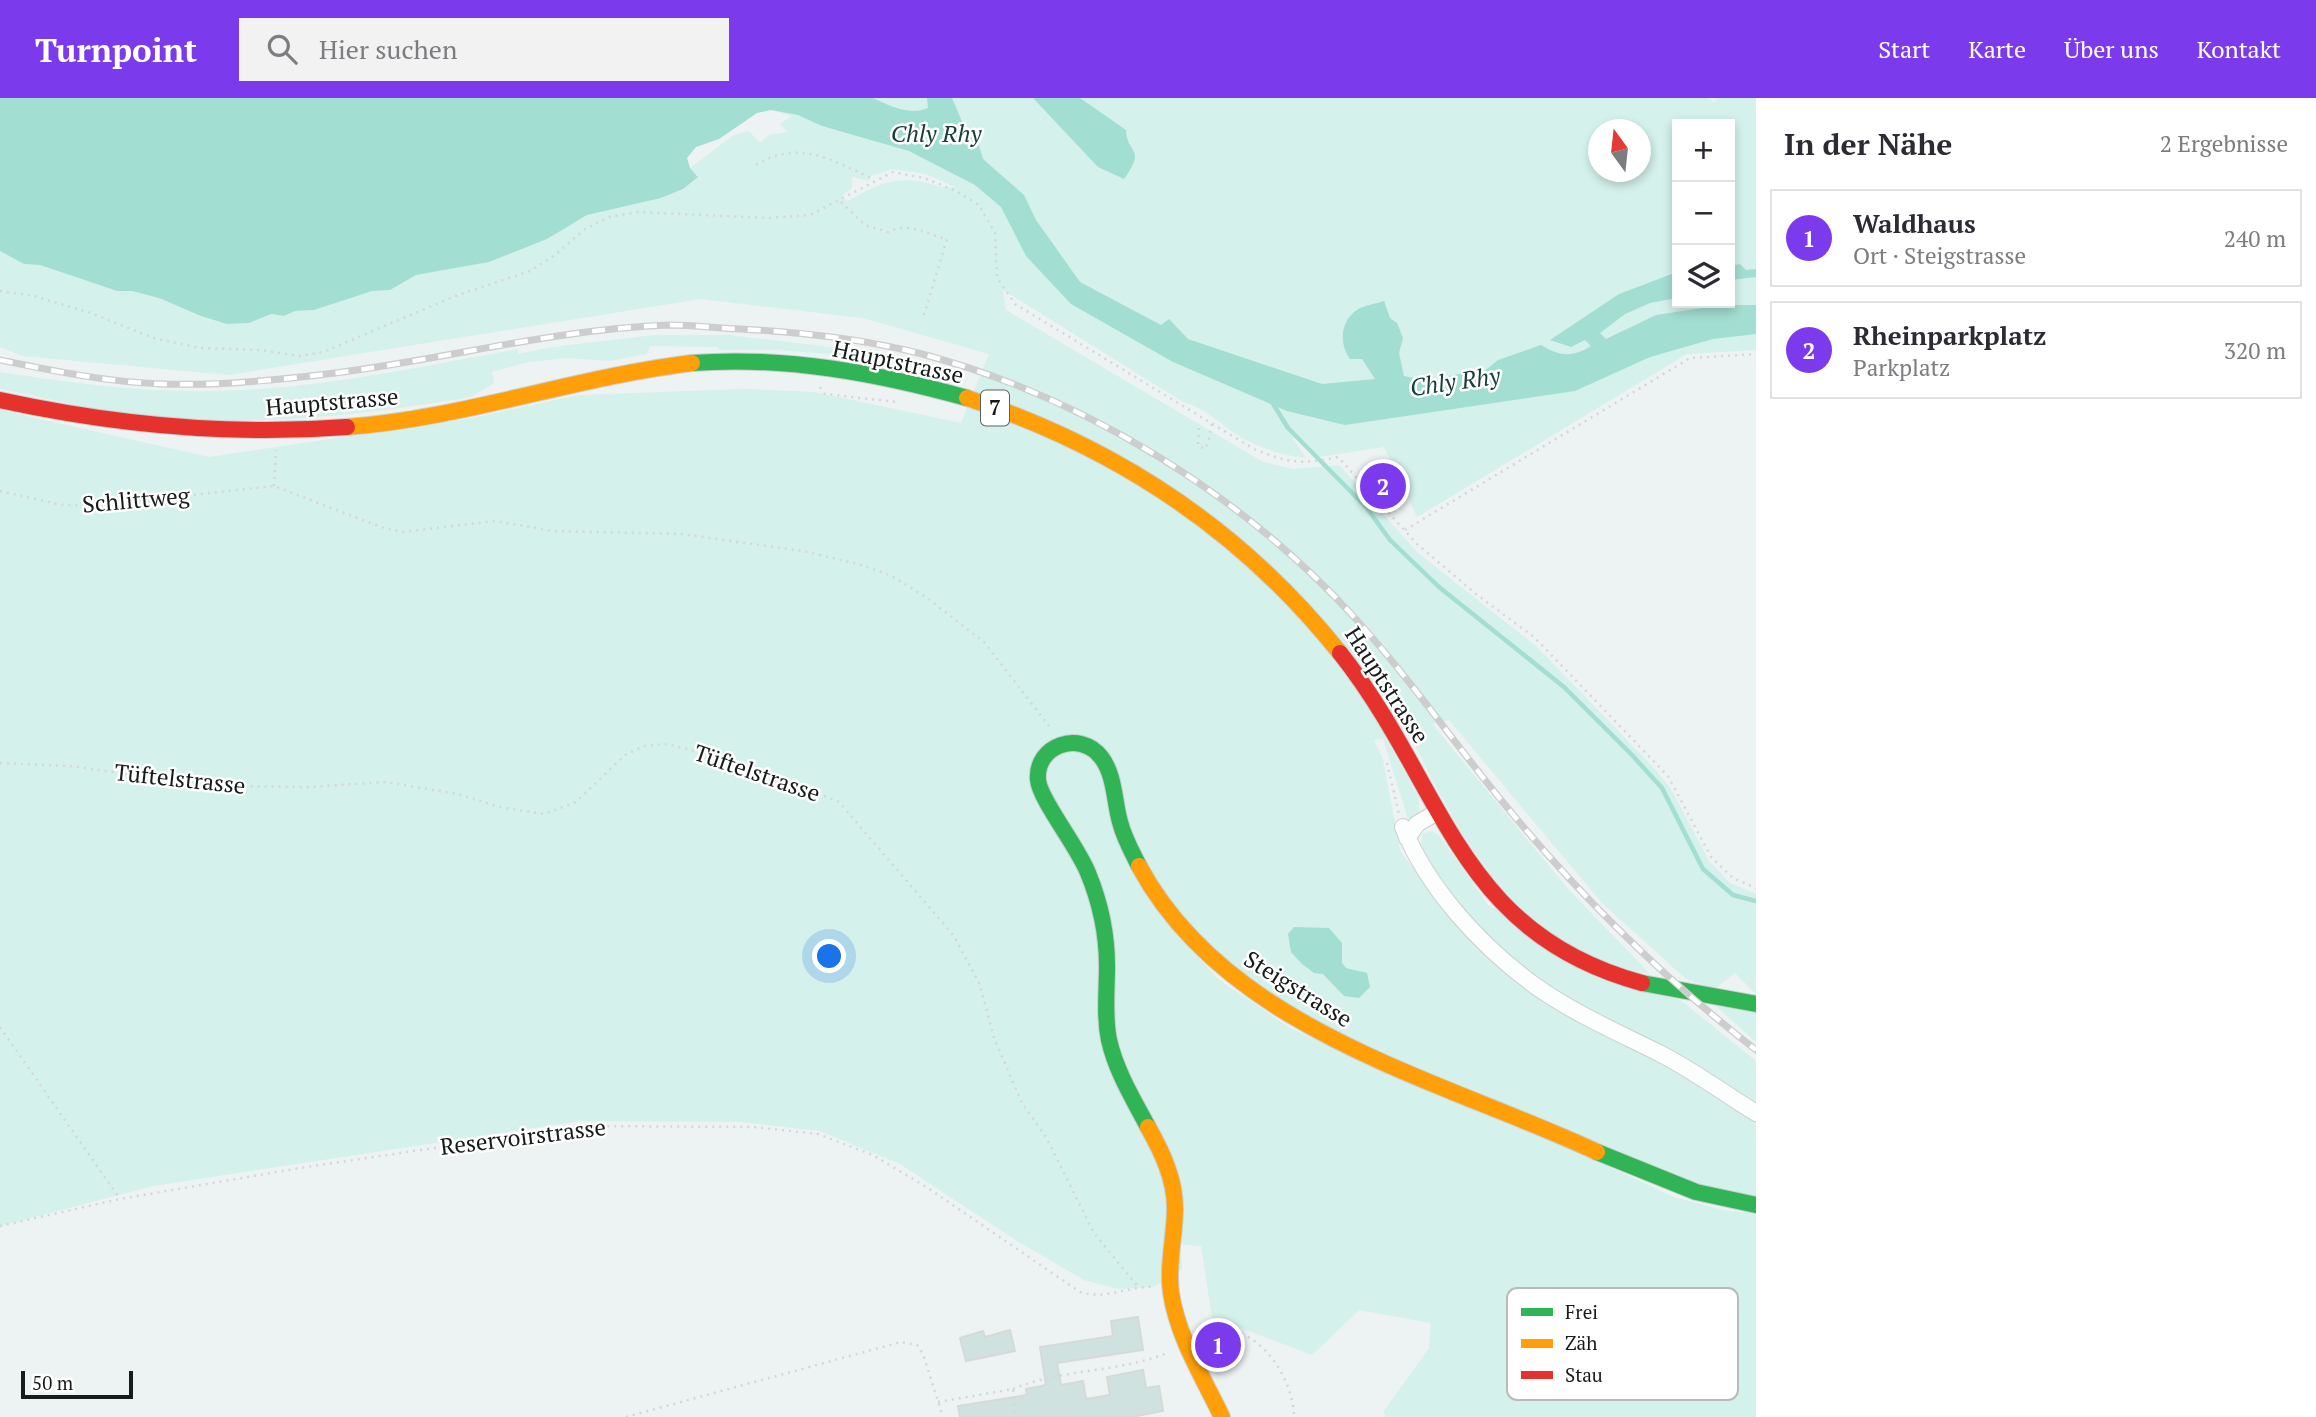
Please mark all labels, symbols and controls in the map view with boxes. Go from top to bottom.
search box [239,18,729,81]
text: Turnpoint [35,28,197,71]
icon: search [263,30,301,68]
text: Hier suchen [319,32,457,66]
text: Start [1878,33,1930,65]
text: Karte [1968,33,2026,65]
text: Über uns [2064,33,2159,65]
text: Kontakt [2197,33,2281,65]
water label: Chly Rhy [891,117,982,149]
north arrow [1588,119,1651,182]
map controls [1672,119,1735,308]
button: + [1672,119,1735,182]
text: In der Nähe [1784,124,1952,164]
text: 2 Ergebnisse [2160,128,2288,159]
button: − [1672,182,1735,245]
text: Waldhaus [1853,206,1976,240]
text: 1 [1803,223,1816,254]
text: 240 m [2224,223,2286,254]
text: Ort · Steigstrasse [1853,240,2026,271]
button: layers [1672,245,1735,308]
text: Rheinparkplatz [1853,318,2046,352]
street label: Hauptstrasse [830,332,967,391]
text: 2 [1803,335,1816,366]
text: 320 m [2224,335,2286,366]
text: Parkplatz [1853,352,1950,383]
water label: Chly Rhy [1408,359,1503,403]
street label: Hauptstrasse [264,380,400,423]
road number: 7 [981,390,1009,426]
pin: 2 [1360,460,1406,512]
street label: Schlittweg [81,479,192,520]
street label: Hauptstrasse [1338,620,1437,749]
street label: Tüftelstrasse [690,736,824,809]
street label: Tüftelstrasse [113,756,247,801]
your location [812,939,846,973]
street label: Steigstrasse [1238,943,1358,1034]
street label: Reservoirstrasse [438,1111,608,1162]
legend [1507,1288,1738,1400]
text: Frei [1565,1299,1598,1324]
pin: 1 [1195,1319,1241,1371]
text: Zäh [1565,1330,1597,1355]
text: Stau [1565,1362,1603,1387]
scale bar [21,1368,133,1400]
text: 50 m [32,1370,73,1395]

